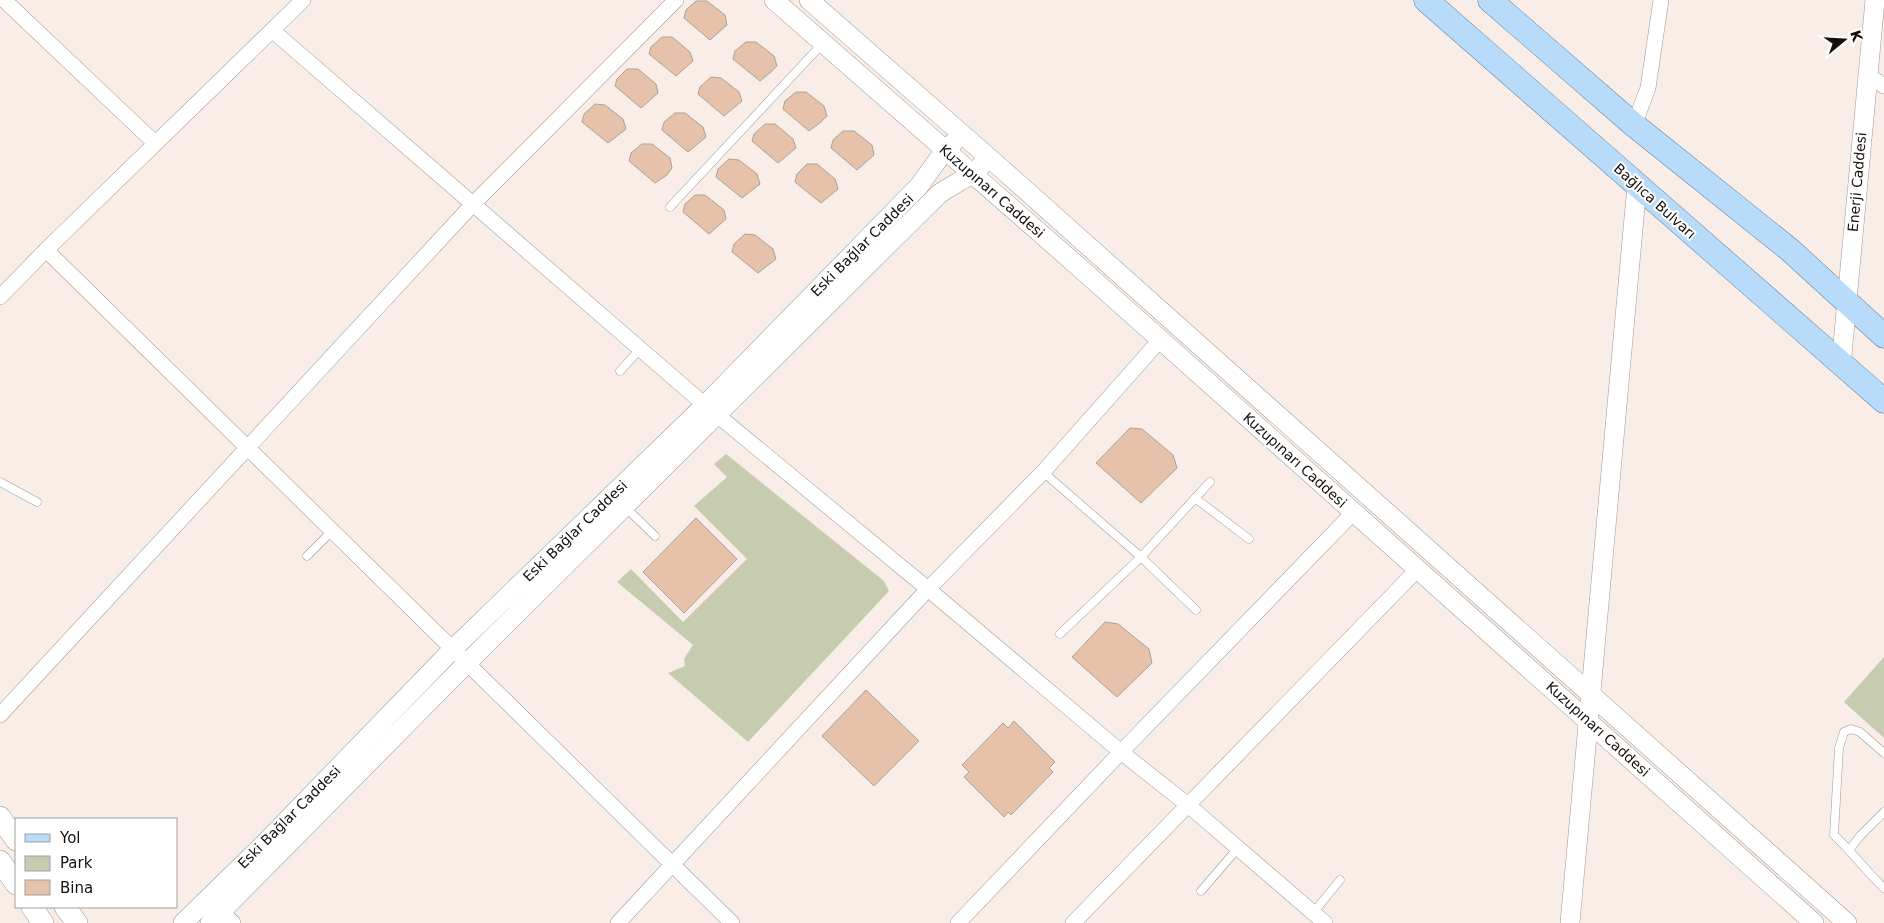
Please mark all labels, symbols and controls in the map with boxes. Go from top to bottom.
north arrow [1819,15,1869,65]
text: K [1847,28,1866,45]
street label: Enerji Caddesi [1845,131,1869,233]
street label: Kuzupınarı Caddesi [936,141,1048,241]
street label: Bağlıca Bulvarı [1611,160,1699,242]
street label: Eski Bağlar Caddesi [807,190,917,300]
street label: Kuzupınarı Caddesi [1240,409,1350,511]
street label: Eski Bağlar Caddesi [520,477,630,585]
street label: Kuzupınarı Caddesi [1543,678,1653,780]
street label: Eski Bağlar Caddesi [234,762,344,872]
legend [15,818,178,908]
text: Yol [59,829,81,847]
text: Park [60,854,93,872]
text: Bina [60,879,93,897]

